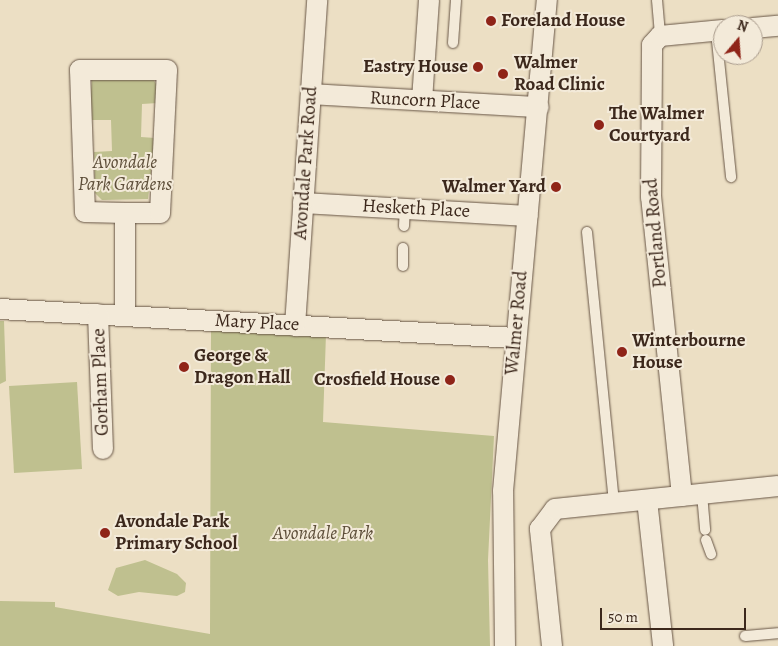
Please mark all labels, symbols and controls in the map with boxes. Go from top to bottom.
place label: Foreland House [501,10,625,32]
marker: Foreland House [485,15,497,27]
north arrow [713,15,763,65]
text: N [735,16,750,37]
place label: Walmer Road Clinic [514,52,605,96]
place label: Eastry House [363,56,468,78]
marker: Eastry House [472,61,484,73]
marker: Walmer Road Clinic [496,67,510,81]
street label: Avondale Park Road [289,86,323,240]
street label: Runcorn Place [369,87,481,115]
place label: The Walmer Courtyard [609,103,704,147]
marker: The Walmer Courtyard [593,119,605,131]
park label: Avondale Park Gardens [78,152,172,196]
place label: Walmer Yard [442,176,546,198]
street label: Portland Road [640,177,672,289]
marker: Walmer Yard [550,181,562,193]
street label: Hesketh Place [361,195,471,223]
street label: Walmer Road [501,270,533,376]
street label: Mary Place [214,309,300,337]
street label: Gorham Place [88,328,114,436]
place label: Winterbourne House [632,330,745,374]
place label: George & Dragon Hall [194,345,290,389]
marker: Winterbourne House [616,346,628,358]
marker: George & Dragon Hall [178,361,190,373]
place label: Crosfield House [314,369,440,391]
marker: Crosfield House [444,374,456,386]
place label: Avondale Park Primary School [115,511,238,555]
park label: Avondale Park [273,523,373,545]
marker: Avondale Park Primary School [99,527,111,539]
scale bar [603,598,749,630]
text: 50 m [608,607,638,627]

